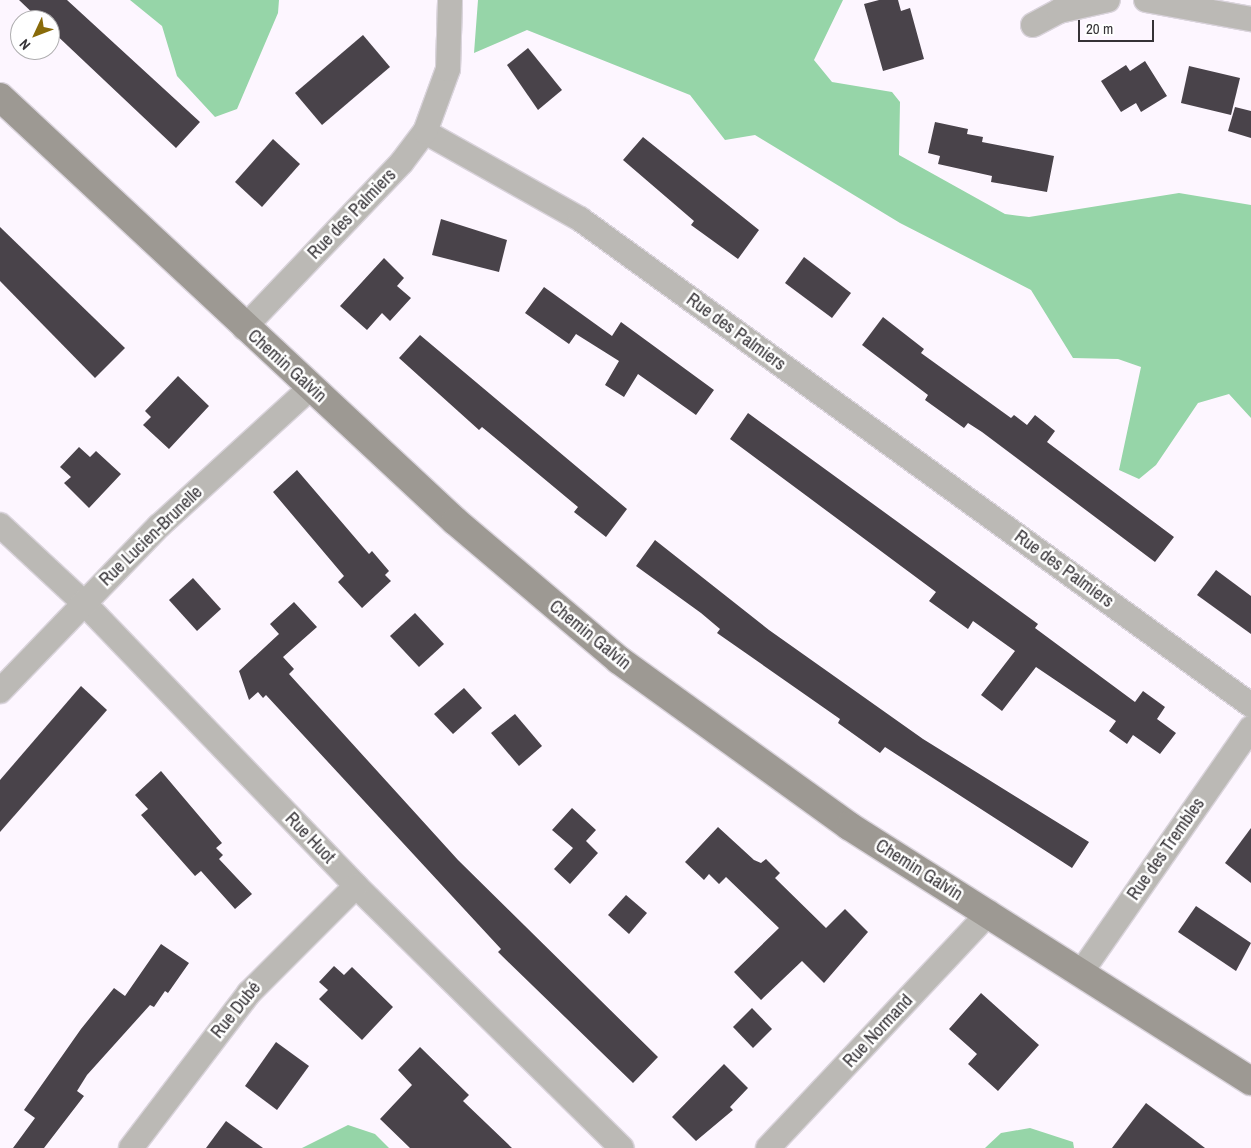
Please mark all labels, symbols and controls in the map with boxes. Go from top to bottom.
north arrow [10,10,60,60]
scale bar [1081,10,1157,42]
text: 20 m [1086,18,1113,39]
text: N [15,35,34,54]
street label: Rue des Palmiers [303,164,401,264]
street label: Rue des Palmiers [682,289,790,375]
street label: Chemin Galvin [243,325,331,407]
street label: Rue Lucien-Brunelle [95,481,207,591]
street label: Rue des Palmiers [1010,526,1118,612]
street label: Chemin Galvin [545,596,635,674]
street label: Rue des Trembles [1123,794,1209,904]
street label: Rue Huot [281,808,339,868]
street label: Chemin Galvin [872,835,966,905]
street label: Rue Dubé [207,977,265,1043]
street label: Rue Normand [839,990,917,1072]

